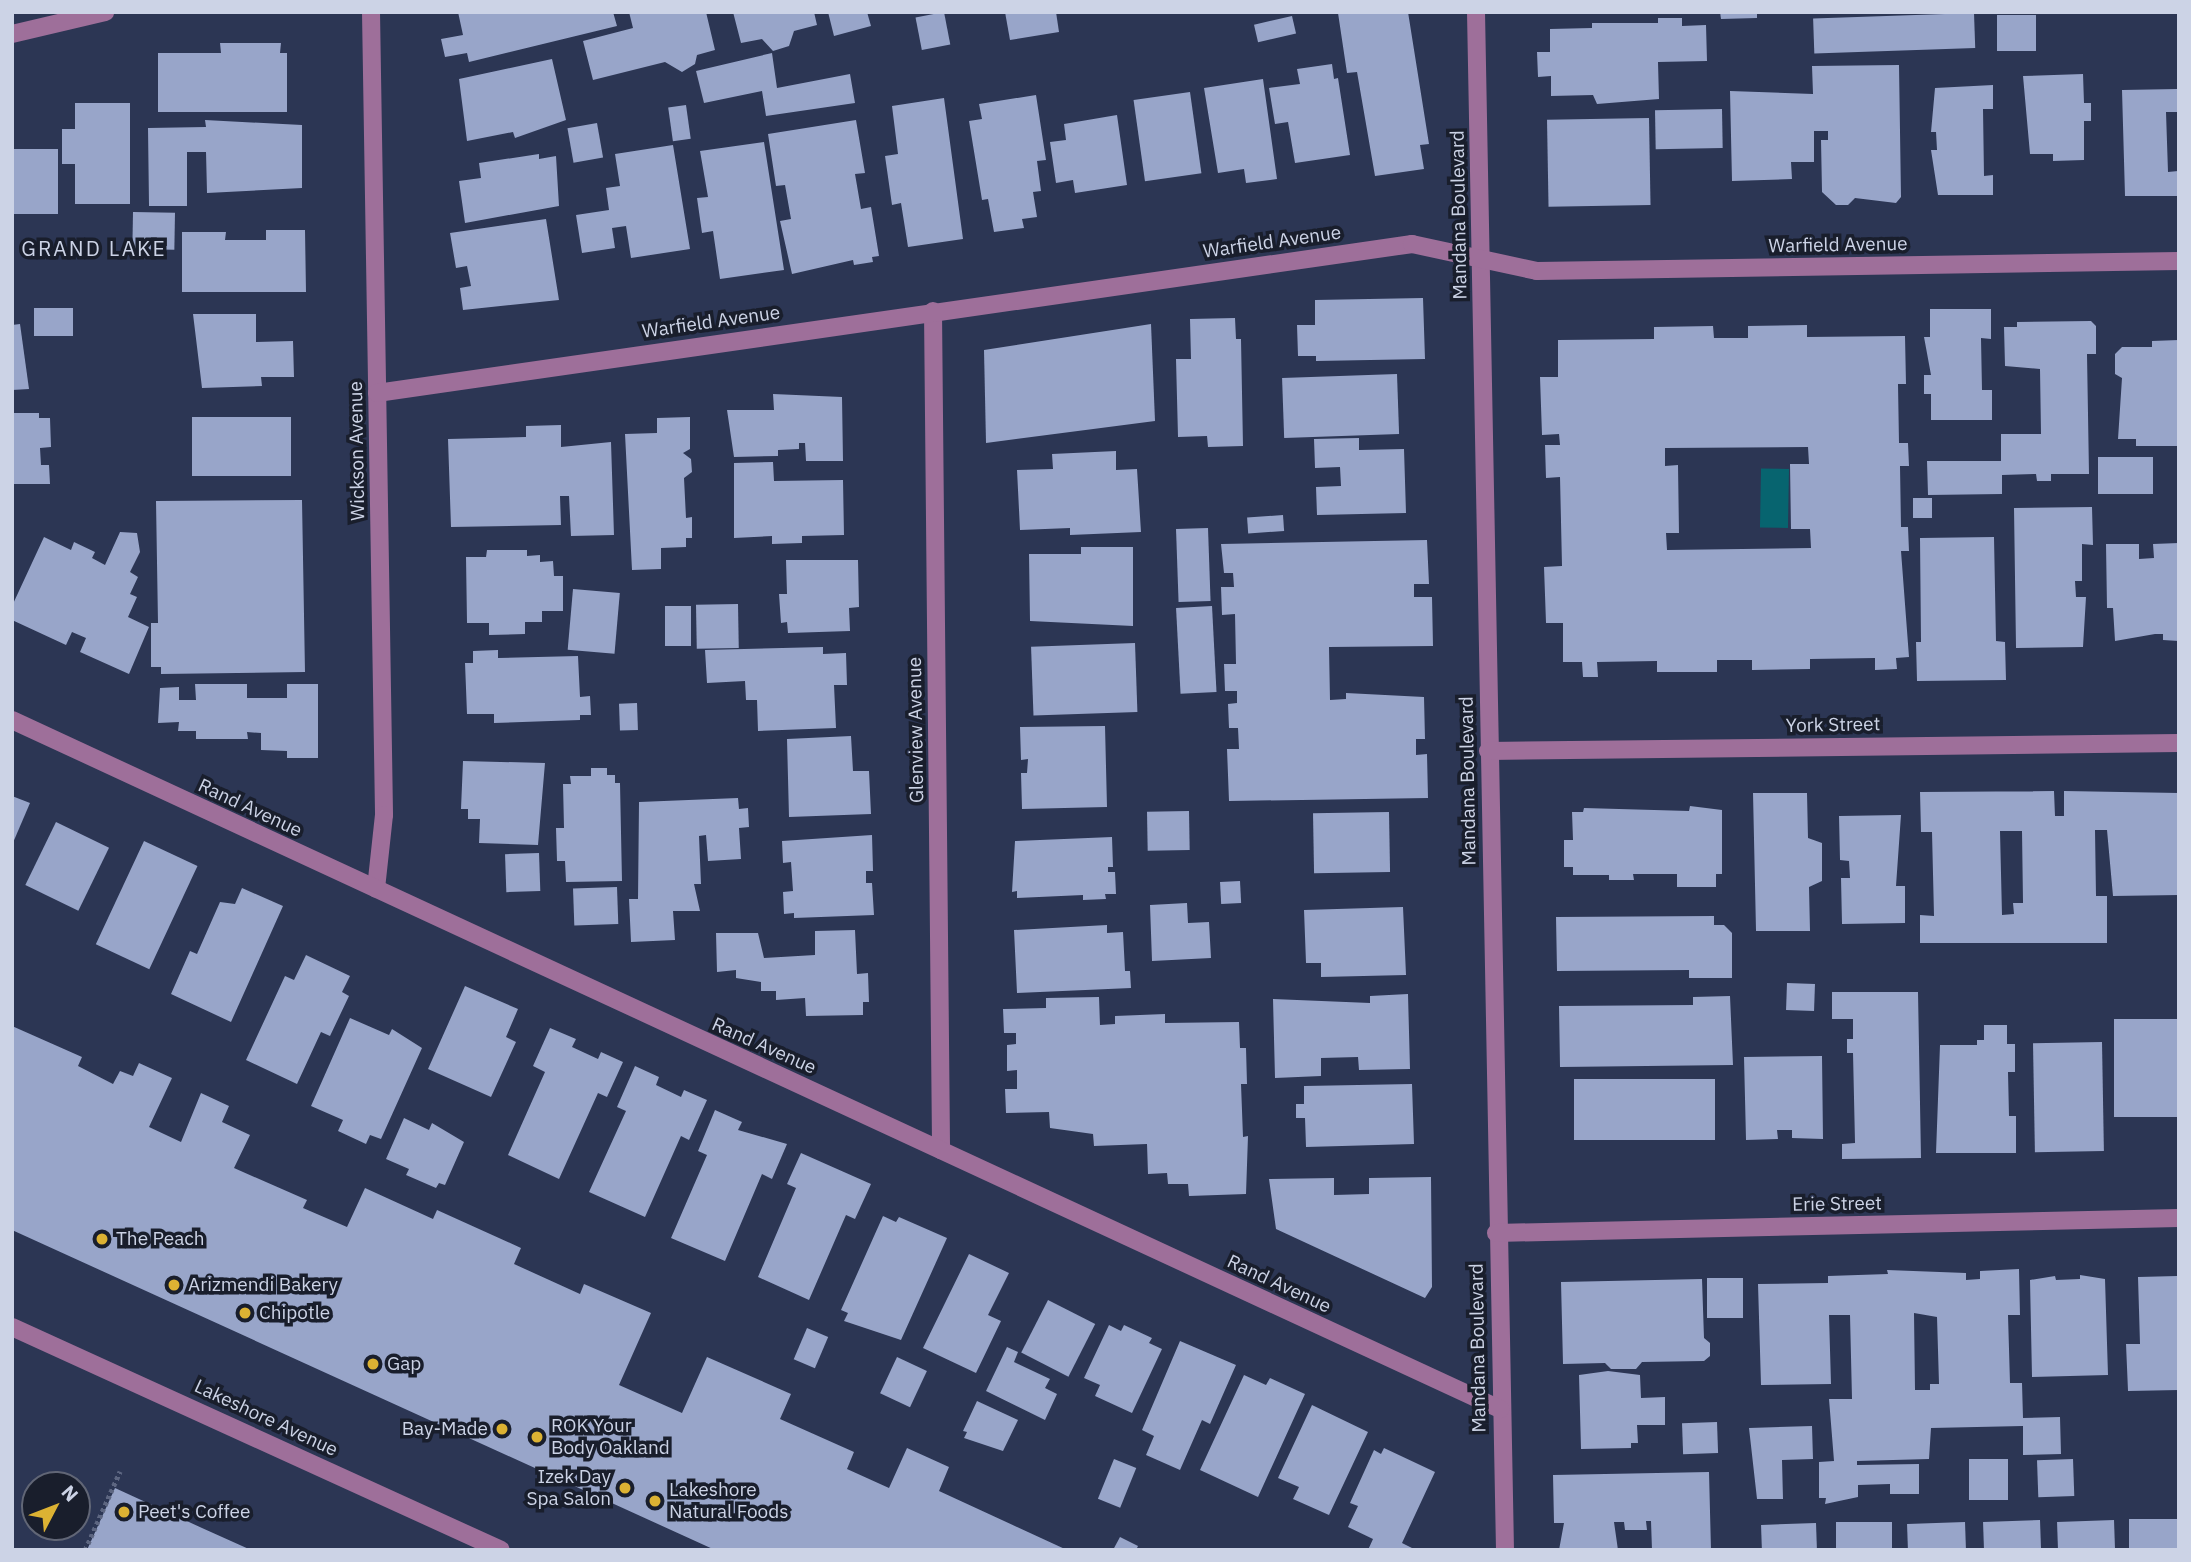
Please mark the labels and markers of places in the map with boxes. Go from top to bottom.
place label: The Peach [116,1228,205,1250]
marker: The Peach [94,1231,110,1247]
place label: Arizmendi Bakery [188,1274,338,1296]
marker: Arizmendi Bakery [166,1277,182,1293]
place label: Chipotle [259,1302,330,1324]
marker: Chipotle [237,1305,253,1321]
place label: Gap [387,1353,421,1375]
marker: Gap [365,1356,381,1372]
place label: ROK Your Body Oakland [551,1415,670,1459]
place label: Bay-Made [402,1418,488,1440]
marker: Bay-Made [494,1421,510,1437]
marker: ROK Your Body Oakland [529,1429,545,1445]
place label: Izek Day Spa Salon [527,1466,611,1510]
place label: Lakeshore Natural Foods [669,1479,788,1523]
marker: Izek Day Spa Salon [617,1480,633,1496]
marker: Lakeshore Natural Foods [647,1493,663,1509]
place label: Peet's Coffee [138,1501,250,1523]
marker: Peet's Coffee [116,1504,132,1520]

